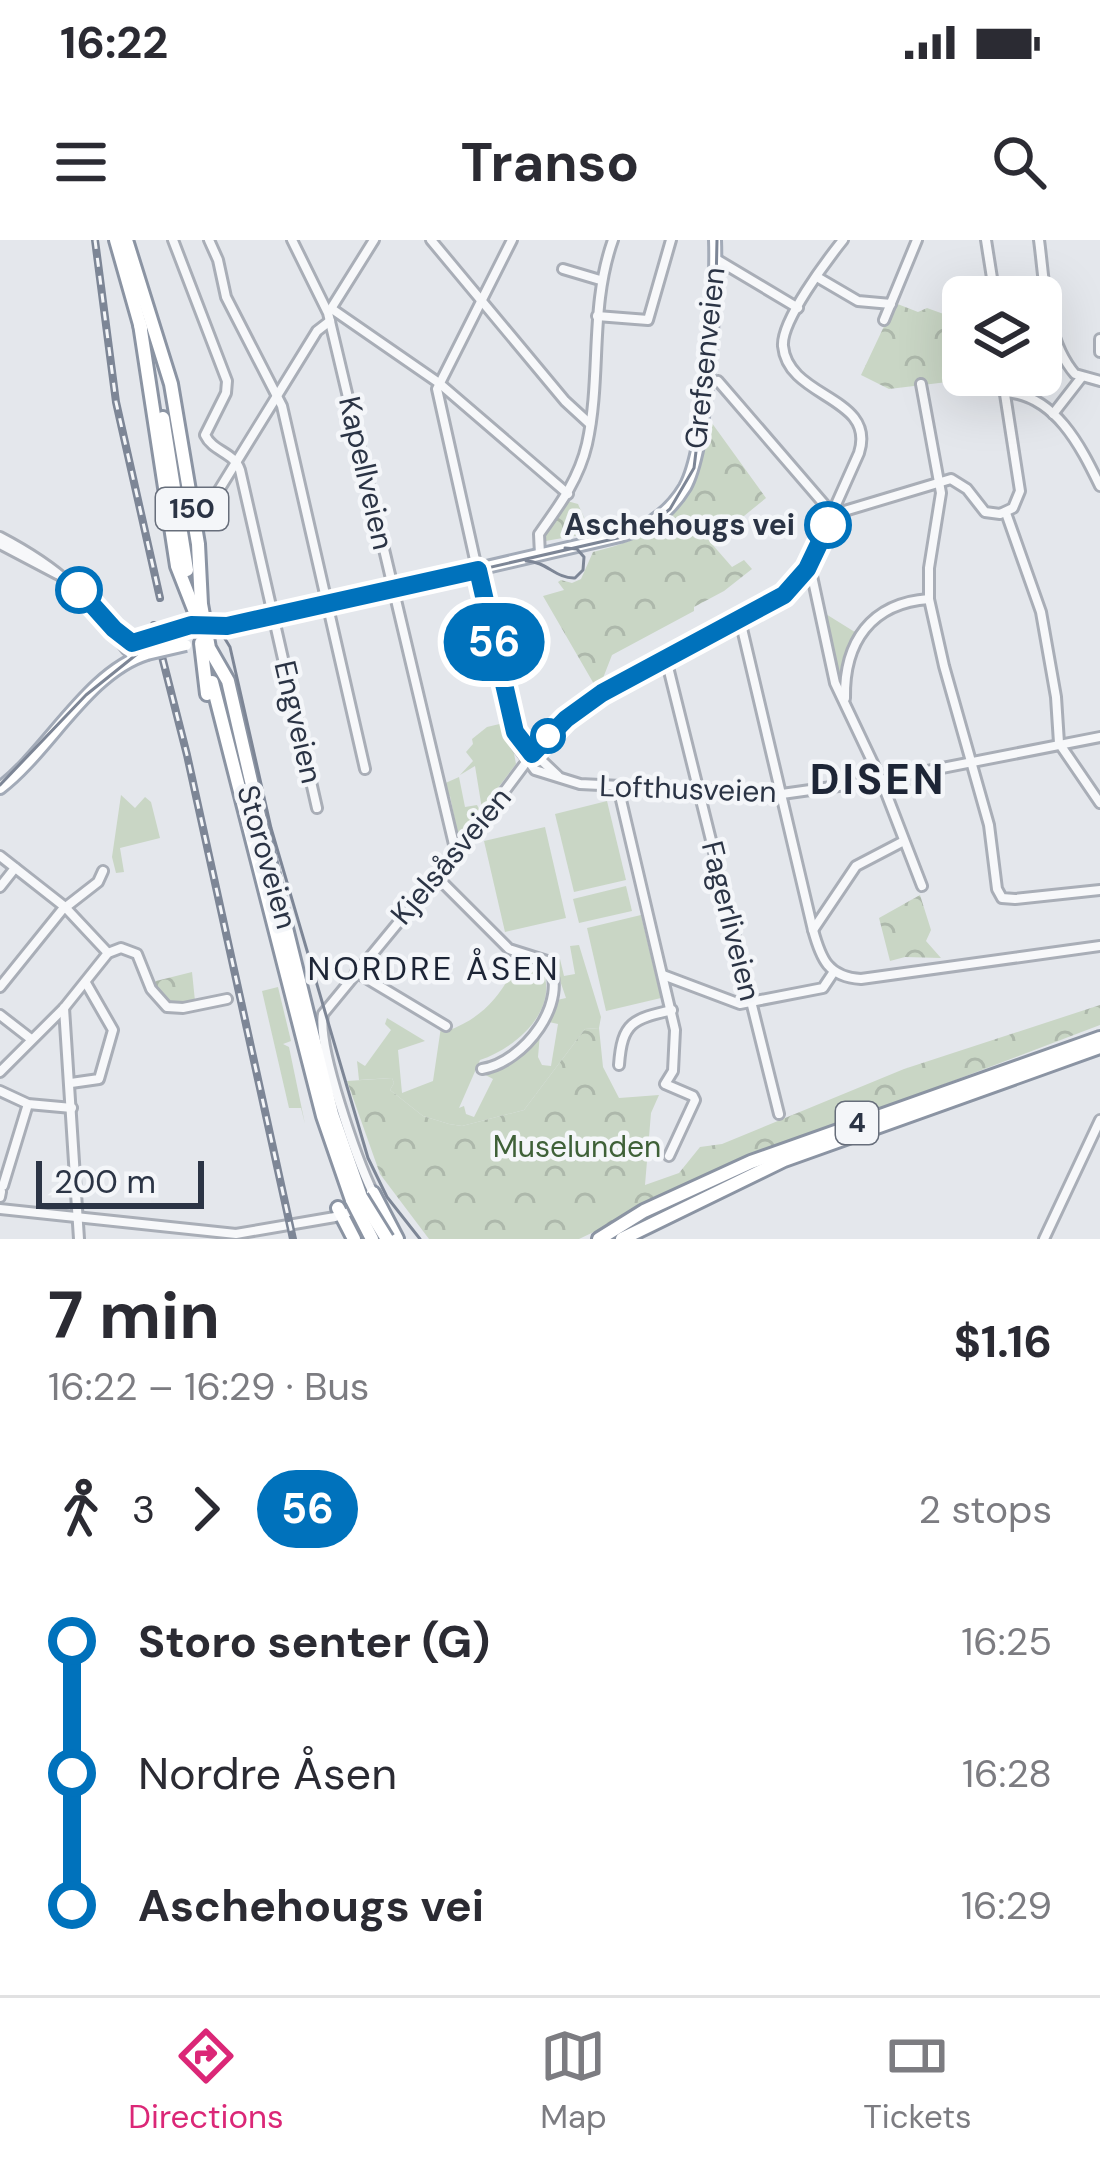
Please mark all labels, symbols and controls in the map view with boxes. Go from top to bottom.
text: 16:22 [60,13,168,72]
text: Transo [461,127,639,198]
icon: menu [48,129,114,195]
icon: search [986,129,1052,195]
street label: Grefsenveien [676,265,733,451]
map controls [942,276,1062,396]
button: layers [942,276,1062,396]
street label: Kapellveien [330,393,403,553]
road number: 150 [156,488,228,530]
marker: Aschehougs vei [806,503,850,547]
place label: Aschehougs vei [564,505,795,544]
unlabelled marker [57,568,101,612]
line badge: 56 [440,603,548,681]
text: 56 [468,614,520,669]
street label: Engveien [265,657,331,787]
unlabelled marker [532,720,564,752]
district label: DISEN [810,752,946,807]
street label: Lofthusveien [599,766,777,811]
street label: Kjelsåsveien [382,779,519,932]
street label: Storoveien [228,781,307,933]
street label: Fagerliveien [693,837,770,1005]
district label: NORDRE ÅSEN [307,947,561,990]
road number: 4 [836,1102,878,1144]
park label: Muselunden [493,1127,661,1166]
scale bar [36,1155,204,1208]
text: 200 m [54,1160,156,1203]
text: 7 min [48,1273,220,1358]
text: $1.16 [954,1312,1052,1371]
text: 16:22 – 16:29 · Bus [48,1361,369,1412]
icon: walk [48,1476,114,1542]
icon: forward [173,1476,239,1542]
text: 56 [281,1481,334,1536]
text: 3 [132,1484,155,1535]
text: 2 stops [919,1484,1052,1535]
text: Storo senter (G) [138,1612,490,1671]
text: 16:25 [961,1616,1052,1667]
text: Nordre Åsen [138,1744,397,1803]
text: 16:28 [962,1748,1052,1799]
text: Aschehougs vei [138,1876,484,1935]
text: 16:29 [961,1880,1052,1931]
tab: Directions [128,2023,284,2138]
tab: Map [540,2023,607,2138]
tab: Tickets [863,2023,972,2138]

